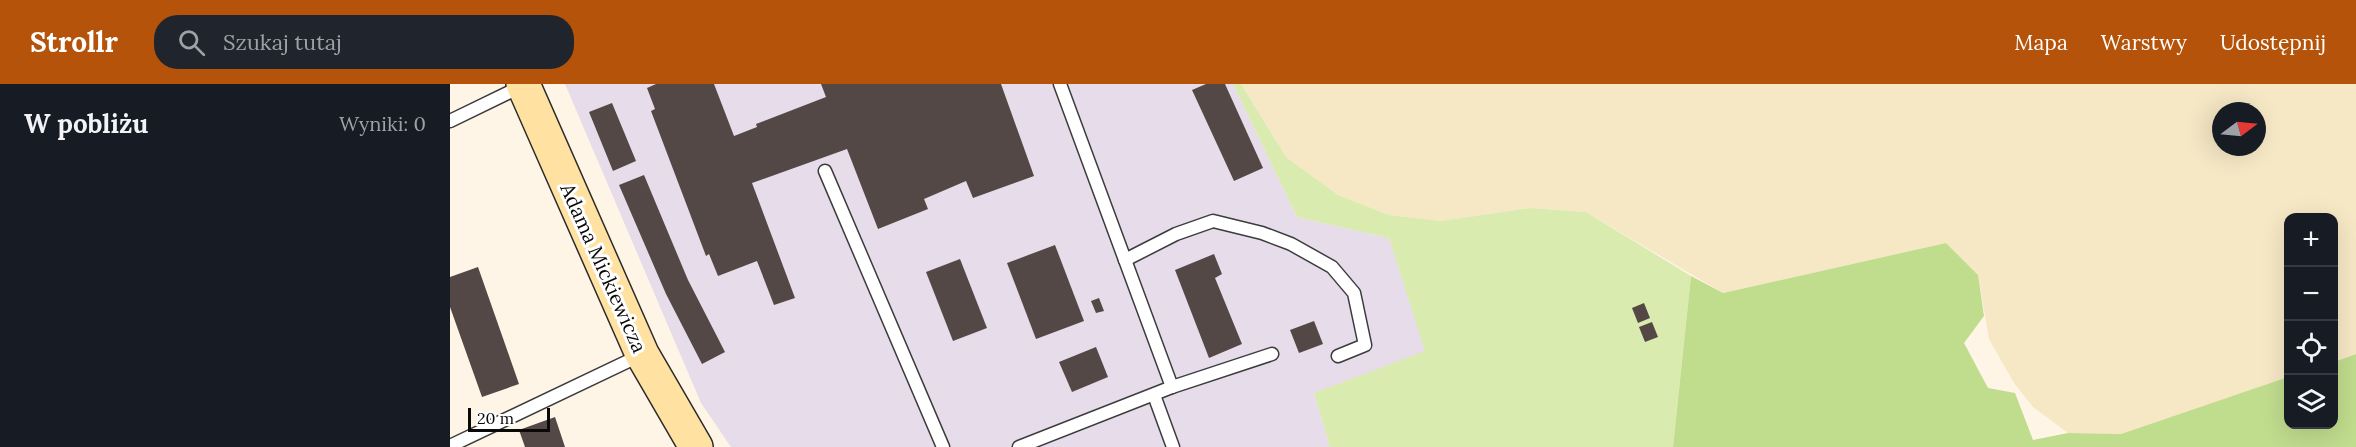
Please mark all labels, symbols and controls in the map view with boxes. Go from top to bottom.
search box [154,15,574,69]
text: Strollr [30,24,118,60]
icon: search [175,26,208,59]
text: Szukaj tutaj [223,28,342,56]
text: Mapa [2014,29,2068,56]
text: Warstwy [2101,29,2187,56]
text: Udostępnij [2220,29,2326,56]
north arrow [2212,102,2266,156]
text: W pobliżu [24,107,148,140]
text: Wyniki: 0 [339,111,426,136]
street label: Adama Mickiewicza [555,179,653,357]
map controls [2284,213,2338,429]
button: + [2284,213,2338,267]
button: − [2284,267,2338,321]
button: locate [2284,321,2338,375]
button: layers [2284,375,2338,429]
scale bar [468,405,550,432]
text: 20 m [477,408,514,428]

